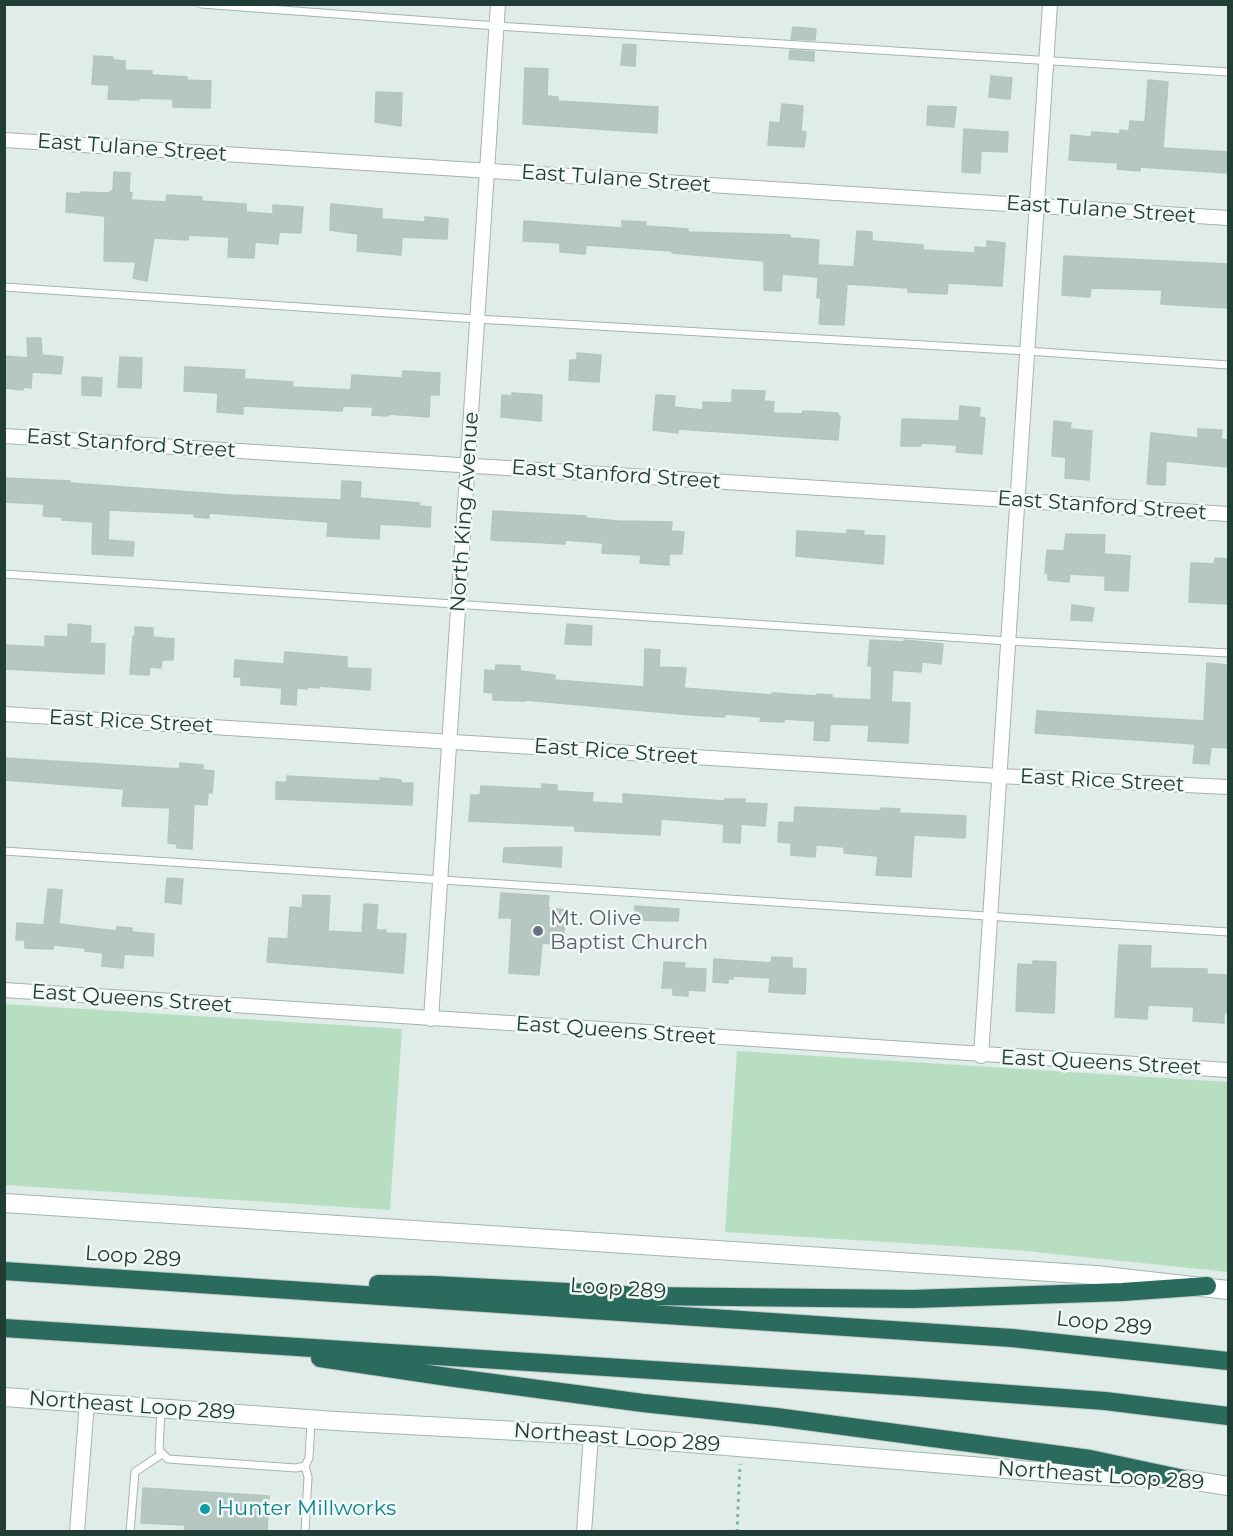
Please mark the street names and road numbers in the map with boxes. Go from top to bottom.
street label: East Tulane Street [36,129,228,167]
street label: East Tulane Street [520,160,712,198]
street label: East Tulane Street [1005,191,1197,229]
street label: North King Avenue [445,411,485,613]
street label: East Stanford Street [26,424,236,464]
street label: East Stanford Street [511,455,721,495]
street label: East Stanford Street [997,486,1207,526]
street label: East Rice Street [48,705,214,739]
street label: East Rice Street [533,734,699,770]
street label: East Rice Street [1019,764,1185,798]
street label: East Queens Street [31,979,233,1019]
street label: East Queens Street [515,1011,717,1051]
street label: East Queens Street [1000,1045,1202,1081]
street label: Loop 289 [84,1241,182,1273]
street label: Loop 289 [569,1273,667,1305]
street label: Loop 289 [1055,1306,1153,1342]
street label: Northeast Loop 289 [28,1386,236,1426]
street label: Northeast Loop 289 [513,1418,721,1458]
street label: Northeast Loop 289 [997,1456,1205,1496]

